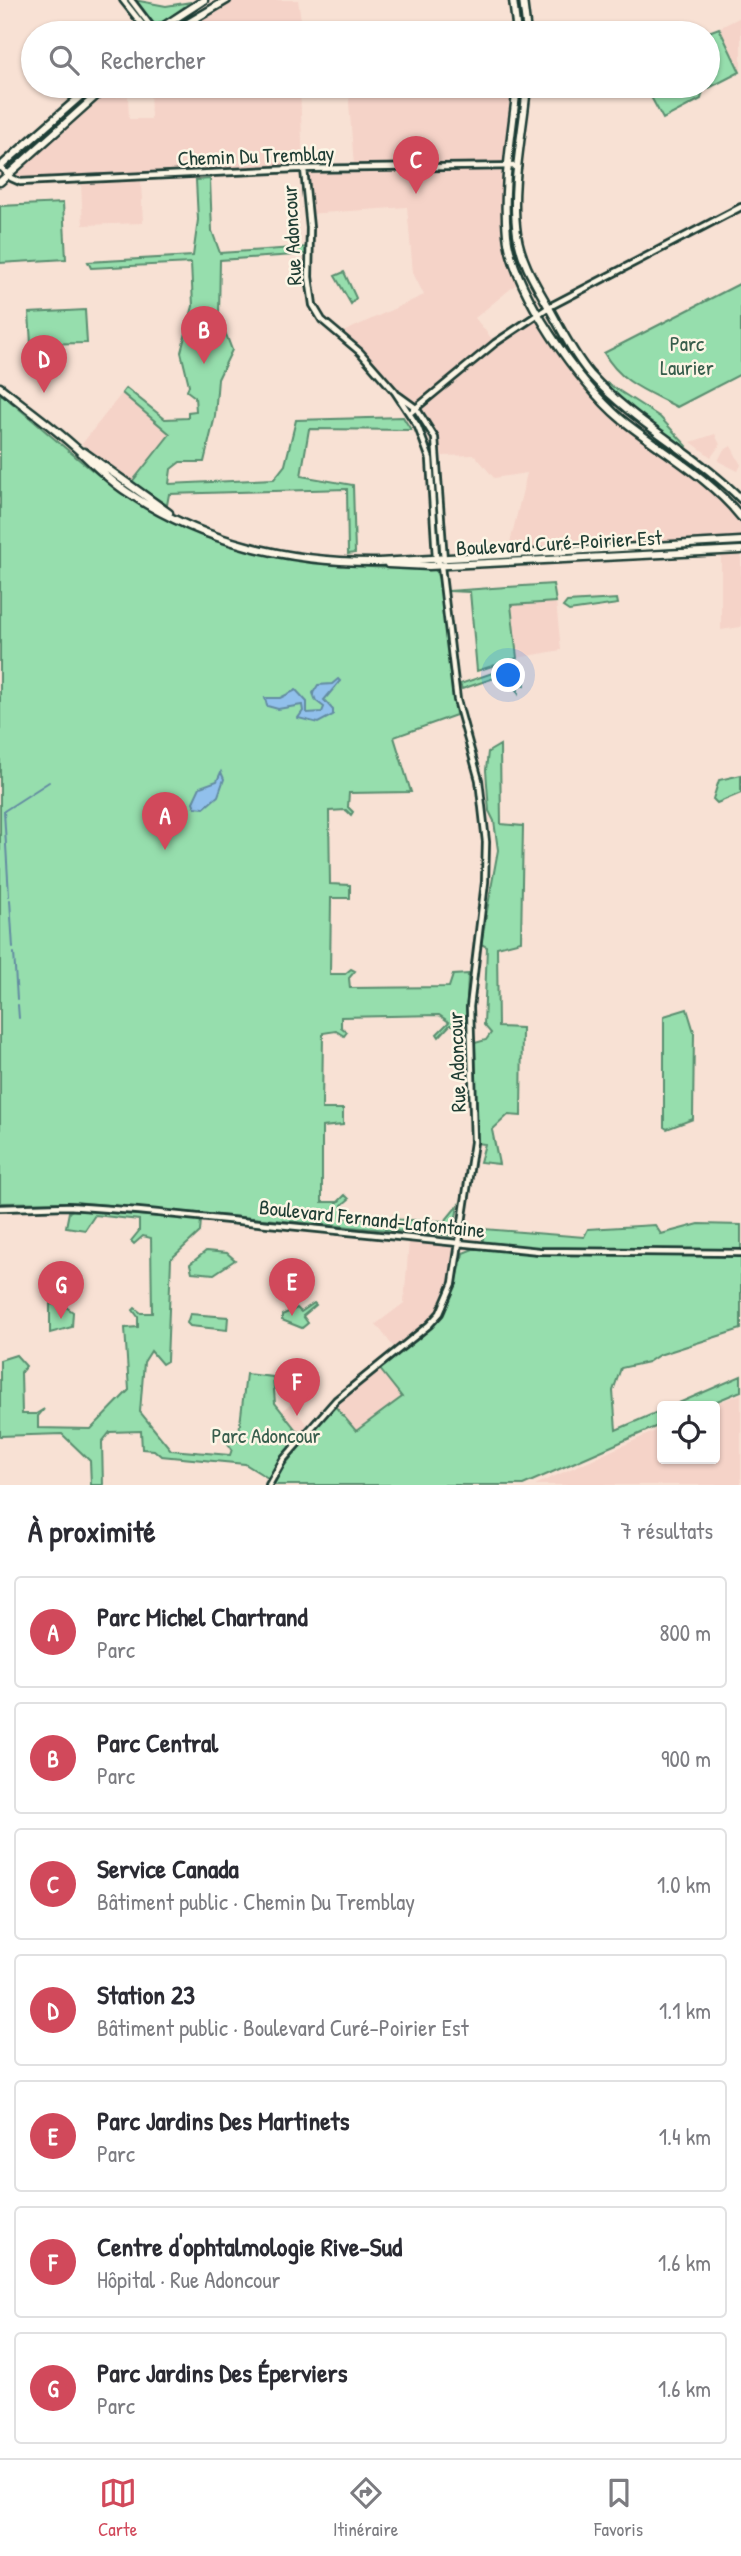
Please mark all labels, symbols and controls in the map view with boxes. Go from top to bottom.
search box [21,21,720,98]
icon: search [45,41,83,79]
text: Rechercher [101,42,206,77]
pin: C [393,136,439,194]
street label: Chemin Du Tremblay [177,138,335,173]
street label: Rue Adoncour [274,184,309,286]
pin: B [181,306,227,364]
park label: Parc Laurier [660,329,714,382]
pin: D [21,335,67,393]
street label: Boulevard Curé-Poirier Est [455,523,663,562]
your location [491,658,525,692]
pin: A [142,792,188,850]
street label: Rue Adoncour [440,1011,473,1113]
street label: Boulevard Fernand-Lafontaine [258,1192,486,1245]
pin: E [269,1258,315,1316]
pin: G [38,1261,84,1319]
pin: F [274,1358,320,1416]
map controls [657,1401,720,1464]
button: locate [657,1401,720,1464]
park label: Parc Adoncour [212,1421,320,1450]
text: À proximité [28,1511,156,1551]
text: 7 résultats [620,1515,713,1546]
text: Parc Michel Chartrand [97,1599,308,1634]
text: A [47,1617,59,1648]
text: 800 m [660,1617,711,1648]
text: Parc [97,1634,135,1665]
text: Parc Central [97,1725,218,1760]
text: B [47,1743,59,1774]
text: 900 m [661,1743,711,1774]
text: Parc [97,1760,135,1791]
text: Service Canada [97,1851,239,1886]
text: C [47,1869,59,1900]
text: 1.0 km [657,1869,711,1900]
text: Bâtiment public · Chemin Du Tremblay [97,1886,415,1917]
text: Station 23 [97,1977,195,2012]
text: D [48,1995,58,2026]
text: 1.1 km [659,1995,711,2026]
text: Bâtiment public · Boulevard Curé-Poirier Est [97,2012,469,2043]
text: Parc Jardins Des Martinets [97,2103,350,2138]
text: E [48,2121,58,2152]
text: 1.4 km [659,2121,711,2152]
text: Parc [97,2138,135,2169]
text: Centre d'ophtalmologie Rive-Sud [97,2229,402,2264]
text: F [49,2247,57,2278]
text: 1.6 km [658,2247,711,2278]
text: Hôpital · Rue Adoncour [97,2264,280,2295]
text: Parc Jardins Des Éperviers [97,2355,348,2390]
text: G [47,2373,59,2404]
text: 1.6 km [658,2373,711,2404]
text: Parc [97,2390,135,2421]
tab: Carte [98,2474,137,2542]
tab: Itinéraire [333,2474,398,2542]
tab: Favoris [594,2474,643,2542]

